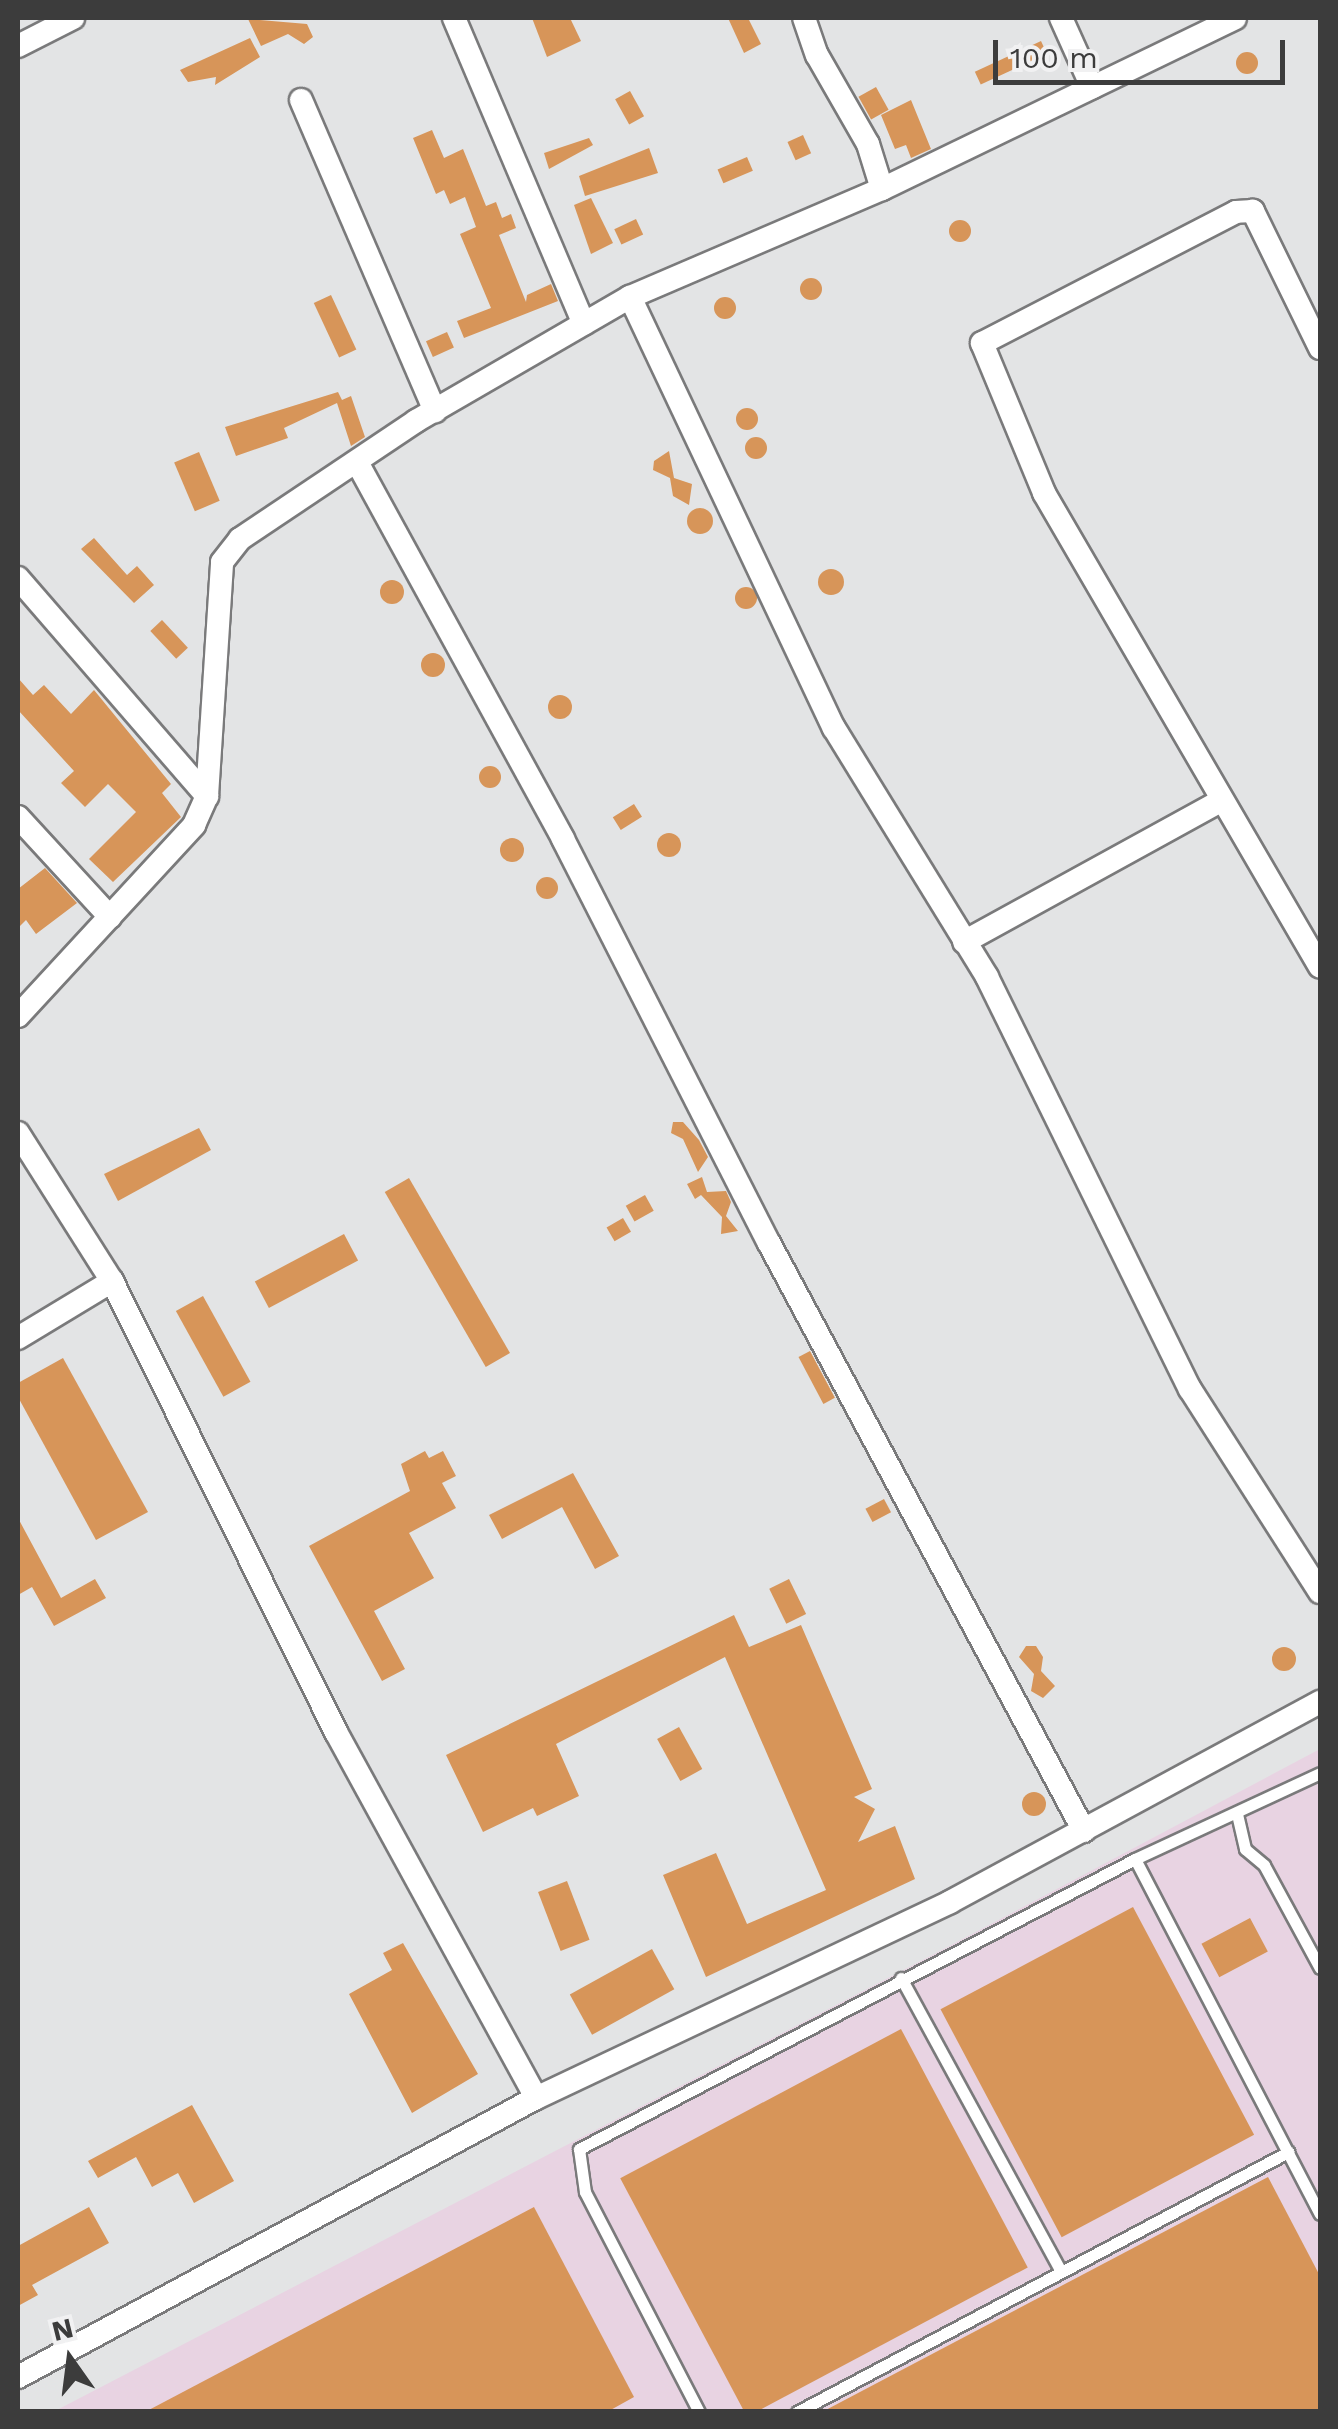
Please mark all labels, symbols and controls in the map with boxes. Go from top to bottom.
scale bar [998,20,1290,82]
text: 100 m [1010,40,1098,75]
north arrow [20,2309,120,2409]
text: N [49,2311,77,2348]

